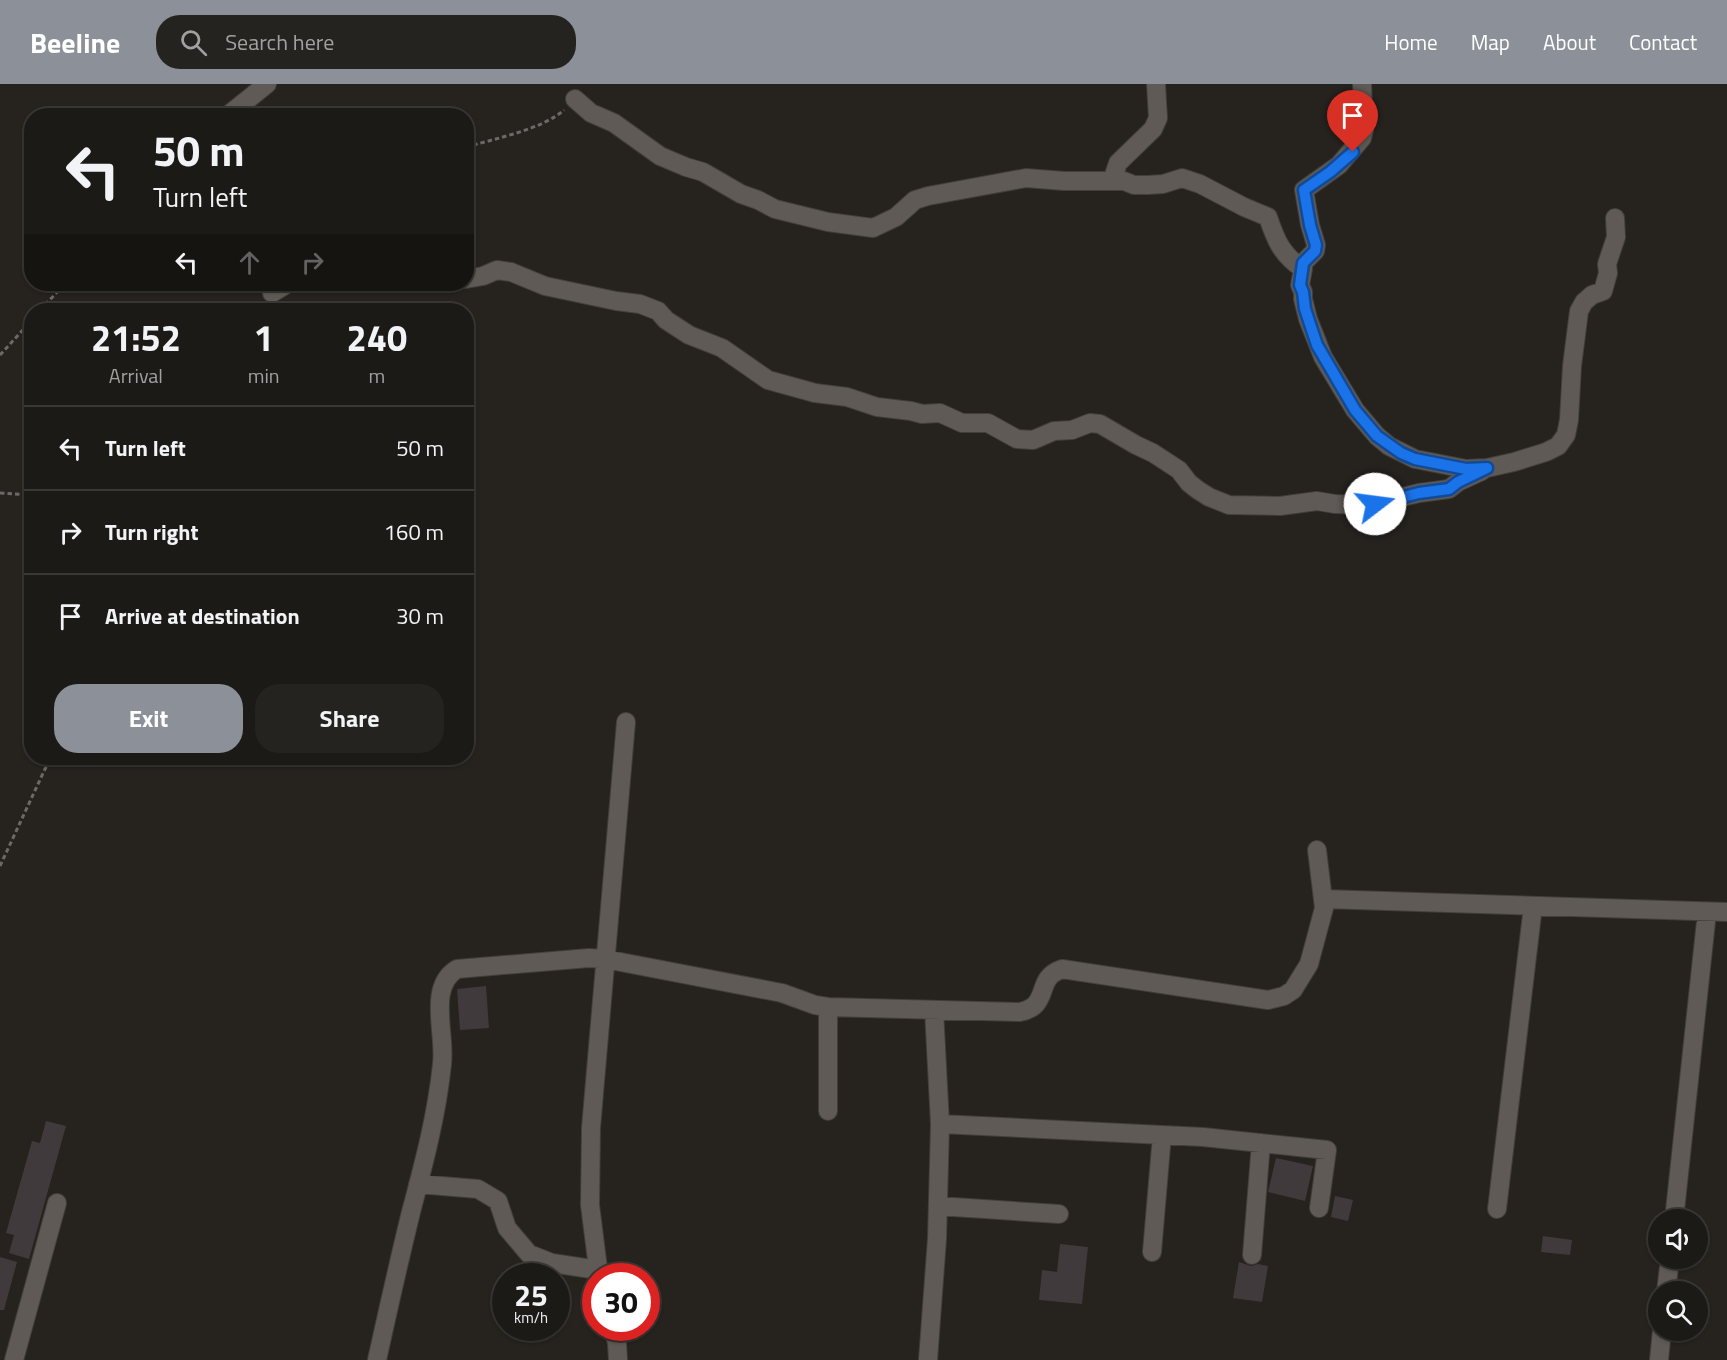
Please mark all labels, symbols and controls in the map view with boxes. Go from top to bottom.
search box [156,15,576,69]
text: Beeline [30,21,120,64]
text: Search here [225,25,334,59]
icon: search [177,26,210,59]
text: Home [1384,26,1438,58]
text: Map [1471,26,1510,58]
text: About [1543,26,1596,58]
text: Contact [1629,26,1697,58]
pin [1327,90,1378,152]
icon: arrive [1336,99,1369,132]
text: 50 m [153,118,245,182]
icon: left [54,132,132,210]
text: Turn left [153,176,247,217]
icon: left [170,246,203,279]
icon: ahead [233,246,266,279]
icon: right [296,246,329,279]
text: 21:52 [91,310,181,365]
text: 1 [254,310,274,365]
text: 240 [347,310,407,365]
text: Arrival [109,360,163,391]
text: min [248,360,280,391]
text: m [368,360,385,391]
text: Turn left [105,431,186,465]
text: 50 m [396,431,444,465]
icon: left [54,432,87,465]
position arrow [1343,472,1407,536]
text: Turn right [105,515,199,549]
text: 160 m [384,515,444,549]
icon: right [54,516,87,549]
text: Arrive at destination [105,599,300,633]
text: 30 m [396,599,444,633]
icon: arrive [54,600,87,633]
button: Exit [54,684,243,753]
button: Share [255,684,444,753]
map controls [1648,1209,1708,1341]
button: sound [1648,1209,1708,1269]
speed limit sign: 30 [582,1263,660,1341]
text: 25 [514,1272,548,1318]
button: search [1648,1281,1708,1341]
text: km/h [514,1306,548,1329]

